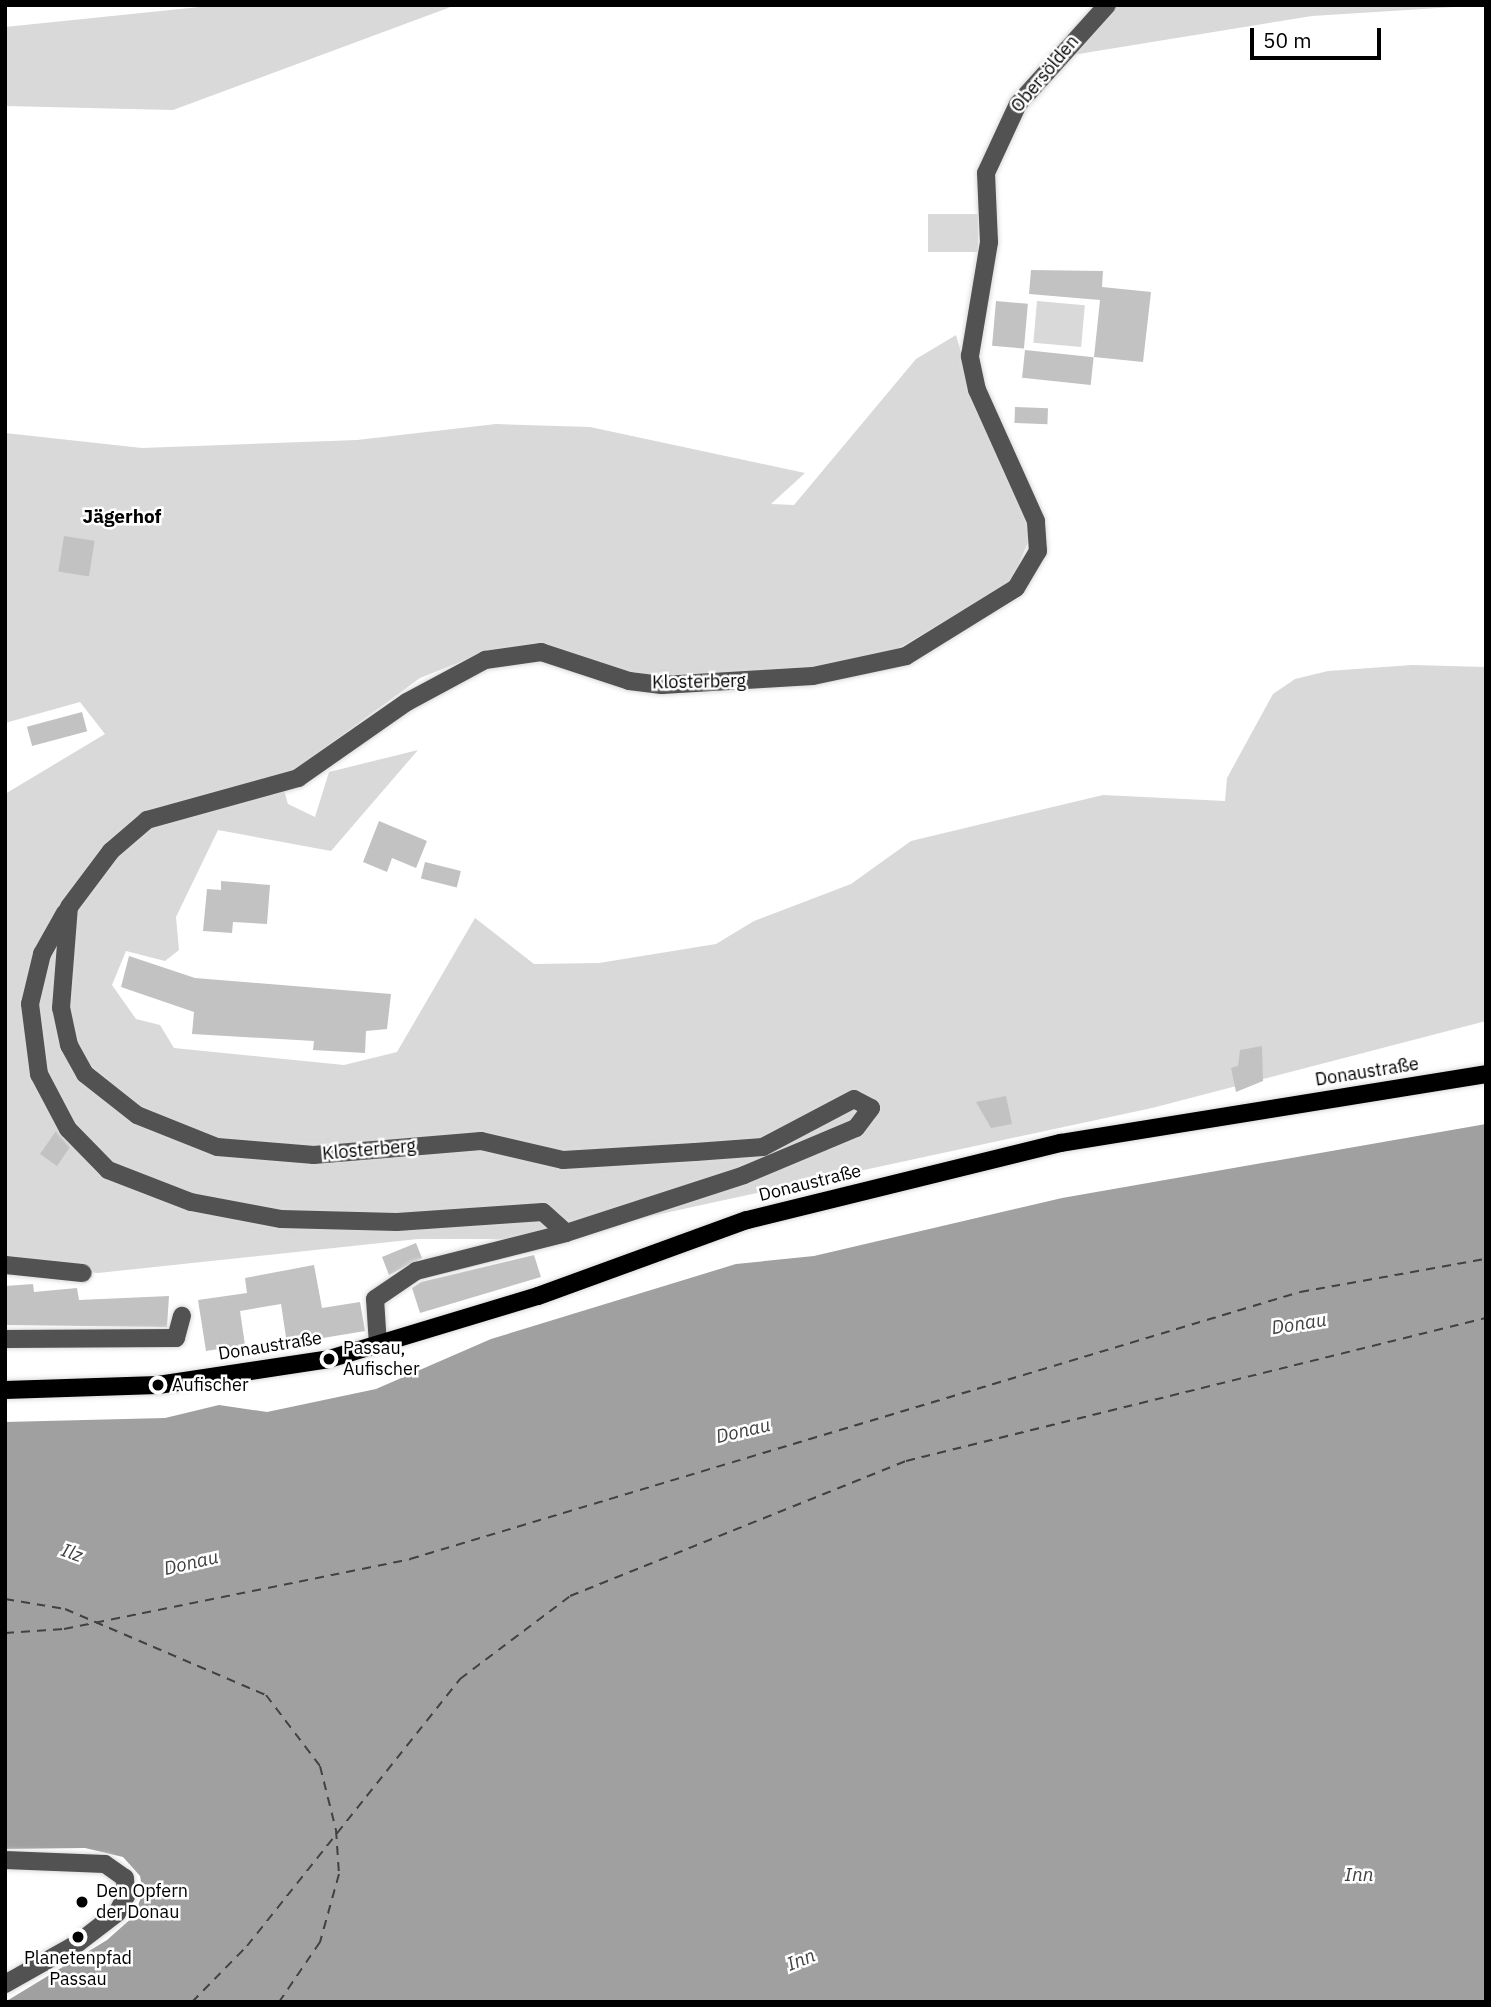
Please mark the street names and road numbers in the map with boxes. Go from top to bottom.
street label: Obersölden [1007,31,1083,117]
street label: Klosterberg [652,670,746,694]
street label: Donaustraße [1314,1053,1420,1091]
street label: Klosterberg [321,1135,417,1165]
street label: Donaustraße [757,1160,863,1206]
street label: Donaustraße [217,1327,323,1365]

